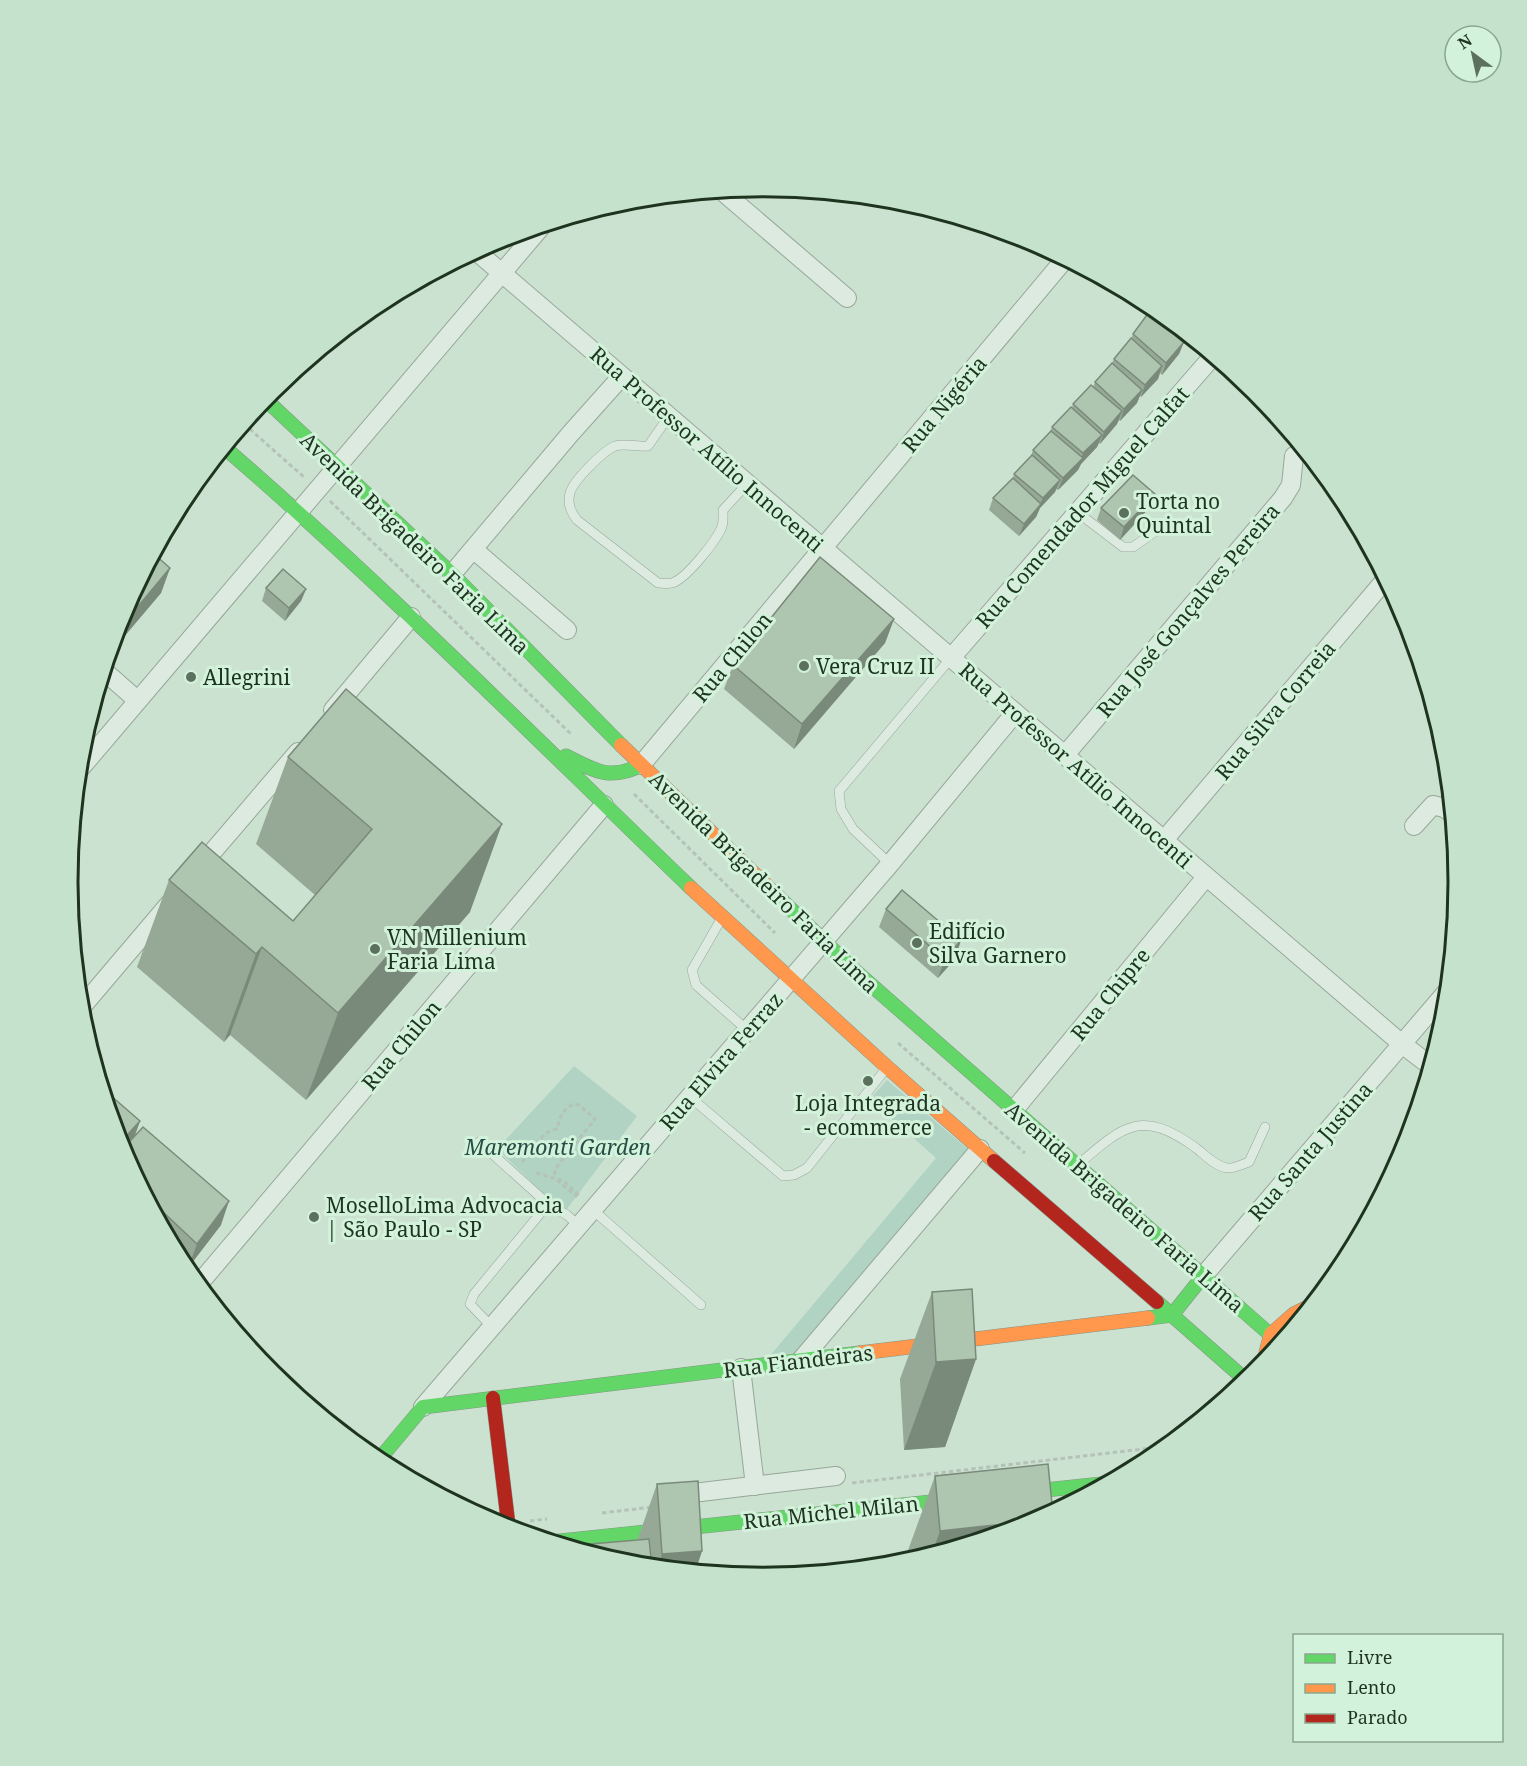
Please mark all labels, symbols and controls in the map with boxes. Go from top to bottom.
north arrow [1443,24,1503,84]
text: N [1454,29,1476,54]
street label: Rua Professor Atílio Innocenti [584,340,830,558]
street label: Rua Nigéria [895,350,993,458]
street label: Rua Comendador Miguel Calfat [969,380,1195,634]
street label: Avenida Brigadeiro Faria Lima [295,426,535,660]
place label: Torta no Quintal [1136,487,1220,539]
street label: Rua José Gonçalves Pereira [1090,497,1286,723]
marker: Torta no Quintal [1117,506,1131,520]
street label: Rua Chilon [686,606,778,708]
street label: Rua Silva Correia [1209,635,1341,785]
place label: Vera Cruz II [816,652,935,680]
street label: Rua Professor Atílio Innocenti [953,656,1199,874]
marker: Vera Cruz II [797,659,811,673]
place label: Allegrini [203,663,291,691]
marker: Allegrini [184,670,198,684]
street label: Avenida Brigadeiro Faria Lima [644,765,884,999]
place label: Edifício Silva Garnero [929,917,1067,969]
place label: VN Millenium Faria Lima [387,923,527,975]
marker: Edifício Silva Garnero [910,936,924,950]
marker: VN Millenium Faria Lima [368,942,382,956]
street label: Rua Chipre [1064,942,1156,1046]
street label: Rua Elvira Ferraz [653,986,789,1136]
street label: Rua Chilon [355,994,447,1096]
marker: Loja Integrada - ecommerce [861,1074,875,1088]
street label: Rua Santa Justina [1242,1076,1378,1226]
place label: Loja Integrada - ecommerce [795,1089,941,1141]
street label: Avenida Brigadeiro Faria Lima [1000,1095,1250,1319]
park label: Maremonti Garden [464,1133,652,1161]
place label: MoselloLima Advocacia | São Paulo - SP [326,1191,563,1243]
marker: MoselloLima Advocacia | São Paulo - SP [307,1210,321,1224]
street label: Rua Fiandeiras [722,1338,874,1384]
street label: Rua Michel Milan [742,1489,920,1535]
legend [1293,1634,1503,1742]
text: Livre [1347,1645,1393,1669]
text: Lento [1347,1675,1396,1699]
text: Parado [1347,1705,1408,1729]

